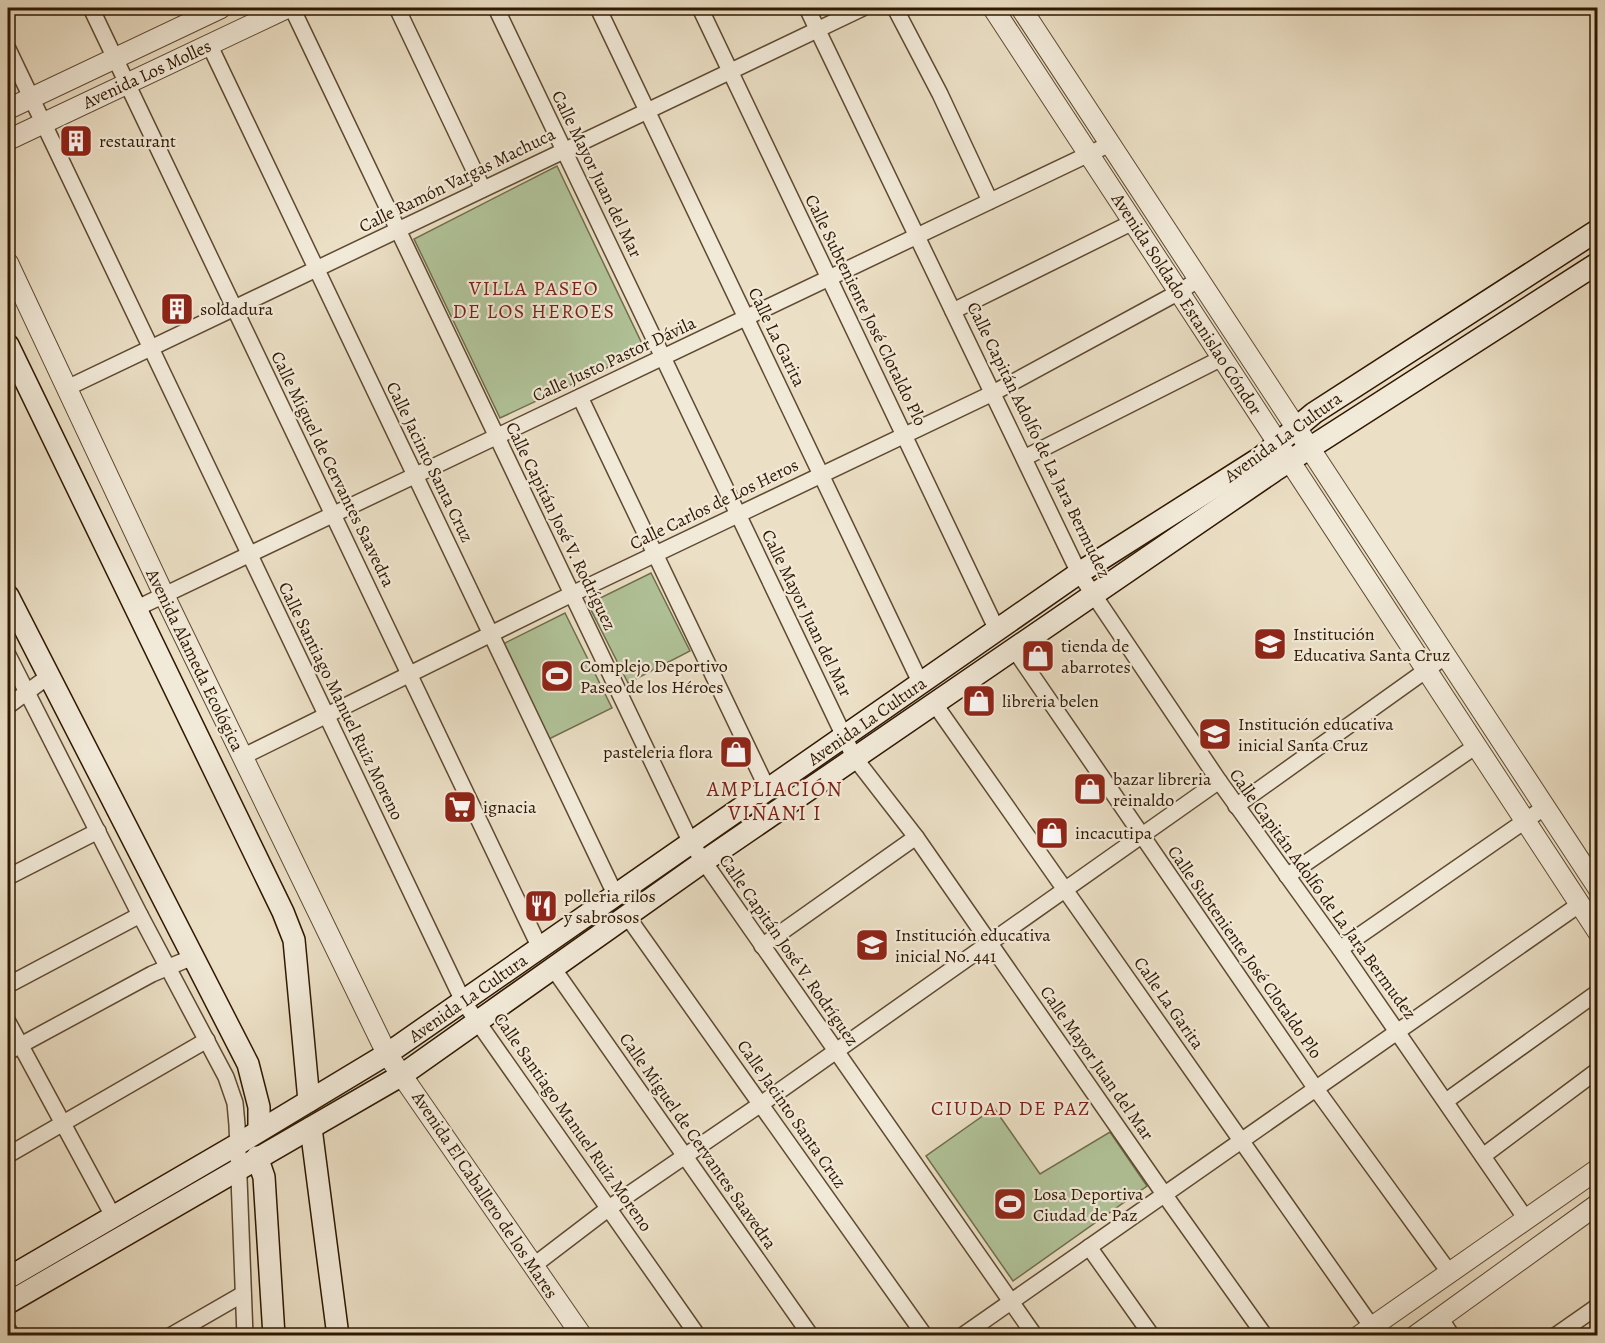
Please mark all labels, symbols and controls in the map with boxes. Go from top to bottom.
street label: Avenida Los Molles [78,34,215,115]
street label: Calle Mayor Juan del Mar [546,86,648,262]
street label: Calle Ramón Vargas Machuca [355,122,560,238]
building icon: restaurant [58,123,94,159]
place label: restaurant [99,129,176,153]
street label: Avenida Soldado Estanislao Cóndor [1106,188,1268,420]
street label: Calle Subteniente José Clotaldo Plo [799,190,933,430]
district label: VILLA PASEO DE LOS HEROES [452,275,616,325]
street label: Calle La Garita [743,283,812,391]
building icon: soldadura [159,291,195,327]
place label: soldadura [200,297,274,321]
street label: Calle Capitán Adolfo de La Jara Bermudez [961,298,1117,582]
street label: Calle Justo Pastor Dávila [528,310,700,407]
street label: Calle Miguel de Cervantes Saavedra [265,347,401,591]
street label: Calle Jacinto Santa Cruz [381,378,479,546]
street label: Avenida La Cultura [1219,386,1347,488]
street label: Calle Capitán José V. Rodríguez [500,418,622,634]
street label: Calle Carlos de Los Heros [626,453,802,555]
street label: Calle Mayor Juan del Mar [756,525,858,701]
street label: Avenida Alameda Ecológica [140,564,250,756]
street label: Calle Santiago Manuel Ruiz Moreno [273,578,409,824]
place label: Institución Educativa Santa Cruz [1293,622,1450,667]
school or university icon: Institución Educativa Santa Cruz [1252,626,1288,662]
place label: tienda de abarrotes [1061,634,1131,679]
shop icon: tienda de abarrotes [1020,638,1056,674]
place label: Complejo Deportivo Paseo de los Héroes [580,654,728,699]
sports icon: Complejo Deportivo Paseo de los Héroes [539,658,575,694]
street label: Avenida La Cultura [802,671,932,771]
shop icon: libreria belen [961,683,997,719]
place label: libreria belen [1002,689,1099,713]
place label: Institución educativa inicial Santa Cruz [1238,712,1394,757]
school or university icon: Institución educativa inicial Santa Cruz [1197,716,1233,752]
shop icon: pasteleria flora [718,734,754,770]
place label: pasteleria flora [603,740,714,764]
street label: Calle Capitán Adolfo de La Jara Bermudez [1224,764,1422,1024]
place label: bazar libreria reinaldo [1113,767,1212,812]
shop icon: bazar libreria reinaldo [1072,771,1108,807]
district label: AMPLIACIÓN VIÑANI I [706,775,843,827]
supermarket icon: ignacia [442,789,478,825]
place label: ignacia [483,795,537,819]
shop icon: incacutipa [1034,815,1070,851]
place label: incacutipa [1075,821,1153,845]
street label: Calle Subteniente José Clotaldo Plo [1162,841,1328,1063]
street label: Calle Capitán José V. Rodríguez [713,849,865,1051]
place label: polleria rilos y sabrosos [563,884,656,929]
restaurant icon: polleria rilos y sabrosos [523,888,559,924]
place label: Institución educativa inicial No. 441 [895,923,1051,968]
school or university icon: Institución educativa inicial No. 441 [854,927,890,963]
street label: Avenida La Cultura [403,948,533,1048]
street label: Calle La Garita [1128,952,1210,1054]
street label: Calle Mayor Juan del Mar [1035,981,1159,1145]
street label: Calle Santiago Manuel Ruiz Moreno [488,1008,658,1236]
street label: Calle Miguel de Cervantes Saavedra [614,1028,783,1255]
street label: Calle Jacinto Santa Cruz [732,1035,852,1193]
street label: Avenida El Caballero de los Mares [406,1086,564,1303]
district label: CIUDAD DE PAZ [931,1095,1091,1122]
place label: Losa Deportiva Ciudad de Paz [1033,1182,1144,1227]
sports icon: Losa Deportiva Ciudad de Paz [992,1186,1028,1222]

